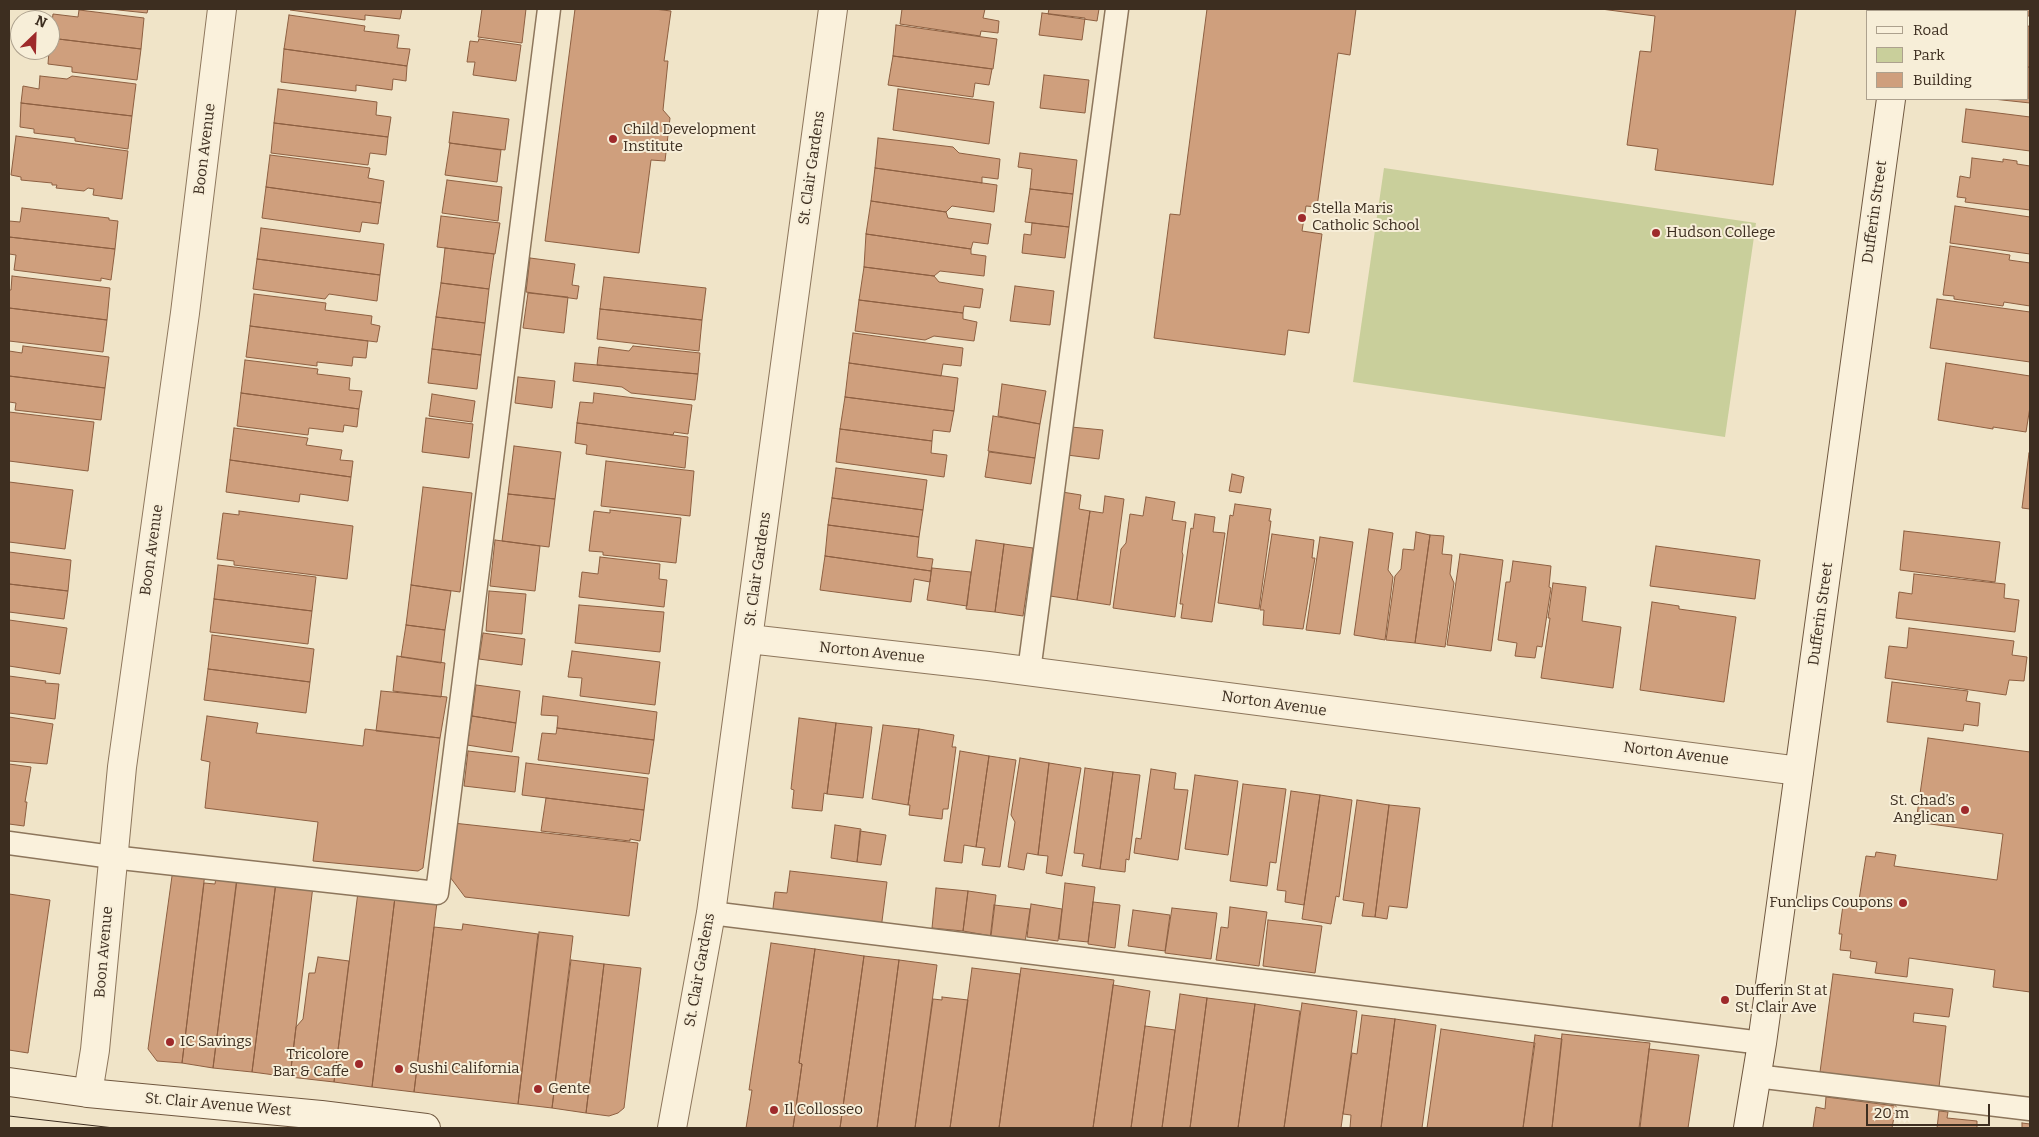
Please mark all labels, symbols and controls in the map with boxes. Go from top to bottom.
north arrow [10,10,60,60]
legend [1866,10,2029,100]
text: N [33,12,49,32]
text: Road [1913,21,1948,39]
text: Park [1913,46,1945,64]
text: Building [1913,71,1972,89]
street label: Boon Avenue [190,102,220,196]
street label: St. Clair Gardens [795,110,829,226]
place label: Child Development Institute [623,121,756,156]
marker: Child Development Institute [607,133,619,145]
street label: Dufferin Street [1859,159,1891,265]
place label: Stella Maris Catholic School [1312,200,1419,235]
marker: Stella Maris Catholic School [1296,212,1308,224]
place label: Hudson College [1666,224,1776,242]
marker: Hudson College [1650,227,1662,239]
street label: Boon Avenue [137,503,167,597]
street label: St. Clair Gardens [741,511,775,627]
street label: Dufferin Street [1805,561,1837,667]
street label: Norton Avenue [818,639,926,667]
street label: Norton Avenue [1220,688,1328,720]
street label: Norton Avenue [1622,739,1730,769]
place label: St. Chad’s Anglican [1890,792,1955,827]
marker: St. Chad’s Anglican [1959,804,1971,816]
place label: Funclips Coupons [1769,894,1893,912]
marker: Funclips Coupons [1897,897,1909,909]
street label: Boon Avenue [91,905,117,999]
street label: St. Clair Gardens [681,912,719,1028]
place label: Dufferin St at St. Clair Ave [1735,982,1827,1017]
marker: Dufferin St at St. Clair Ave [1719,994,1731,1006]
place label: IC Savings [180,1033,252,1051]
marker: IC Savings [164,1036,176,1048]
place label: Tricolore Bar & Caffe [273,1046,349,1081]
marker: Tricolore Bar & Caffe [353,1058,365,1070]
place label: Sushi California [409,1060,519,1078]
marker: Sushi California [393,1063,405,1075]
place label: Gente [548,1080,590,1098]
marker: Gente [532,1083,544,1095]
street label: St. Clair Avenue West [144,1090,292,1120]
scale bar [1869,1094,1993,1126]
place label: Il Collosseo [784,1101,863,1119]
marker: Il Collosseo [768,1104,780,1116]
text: 20 m [1874,1104,1909,1122]

